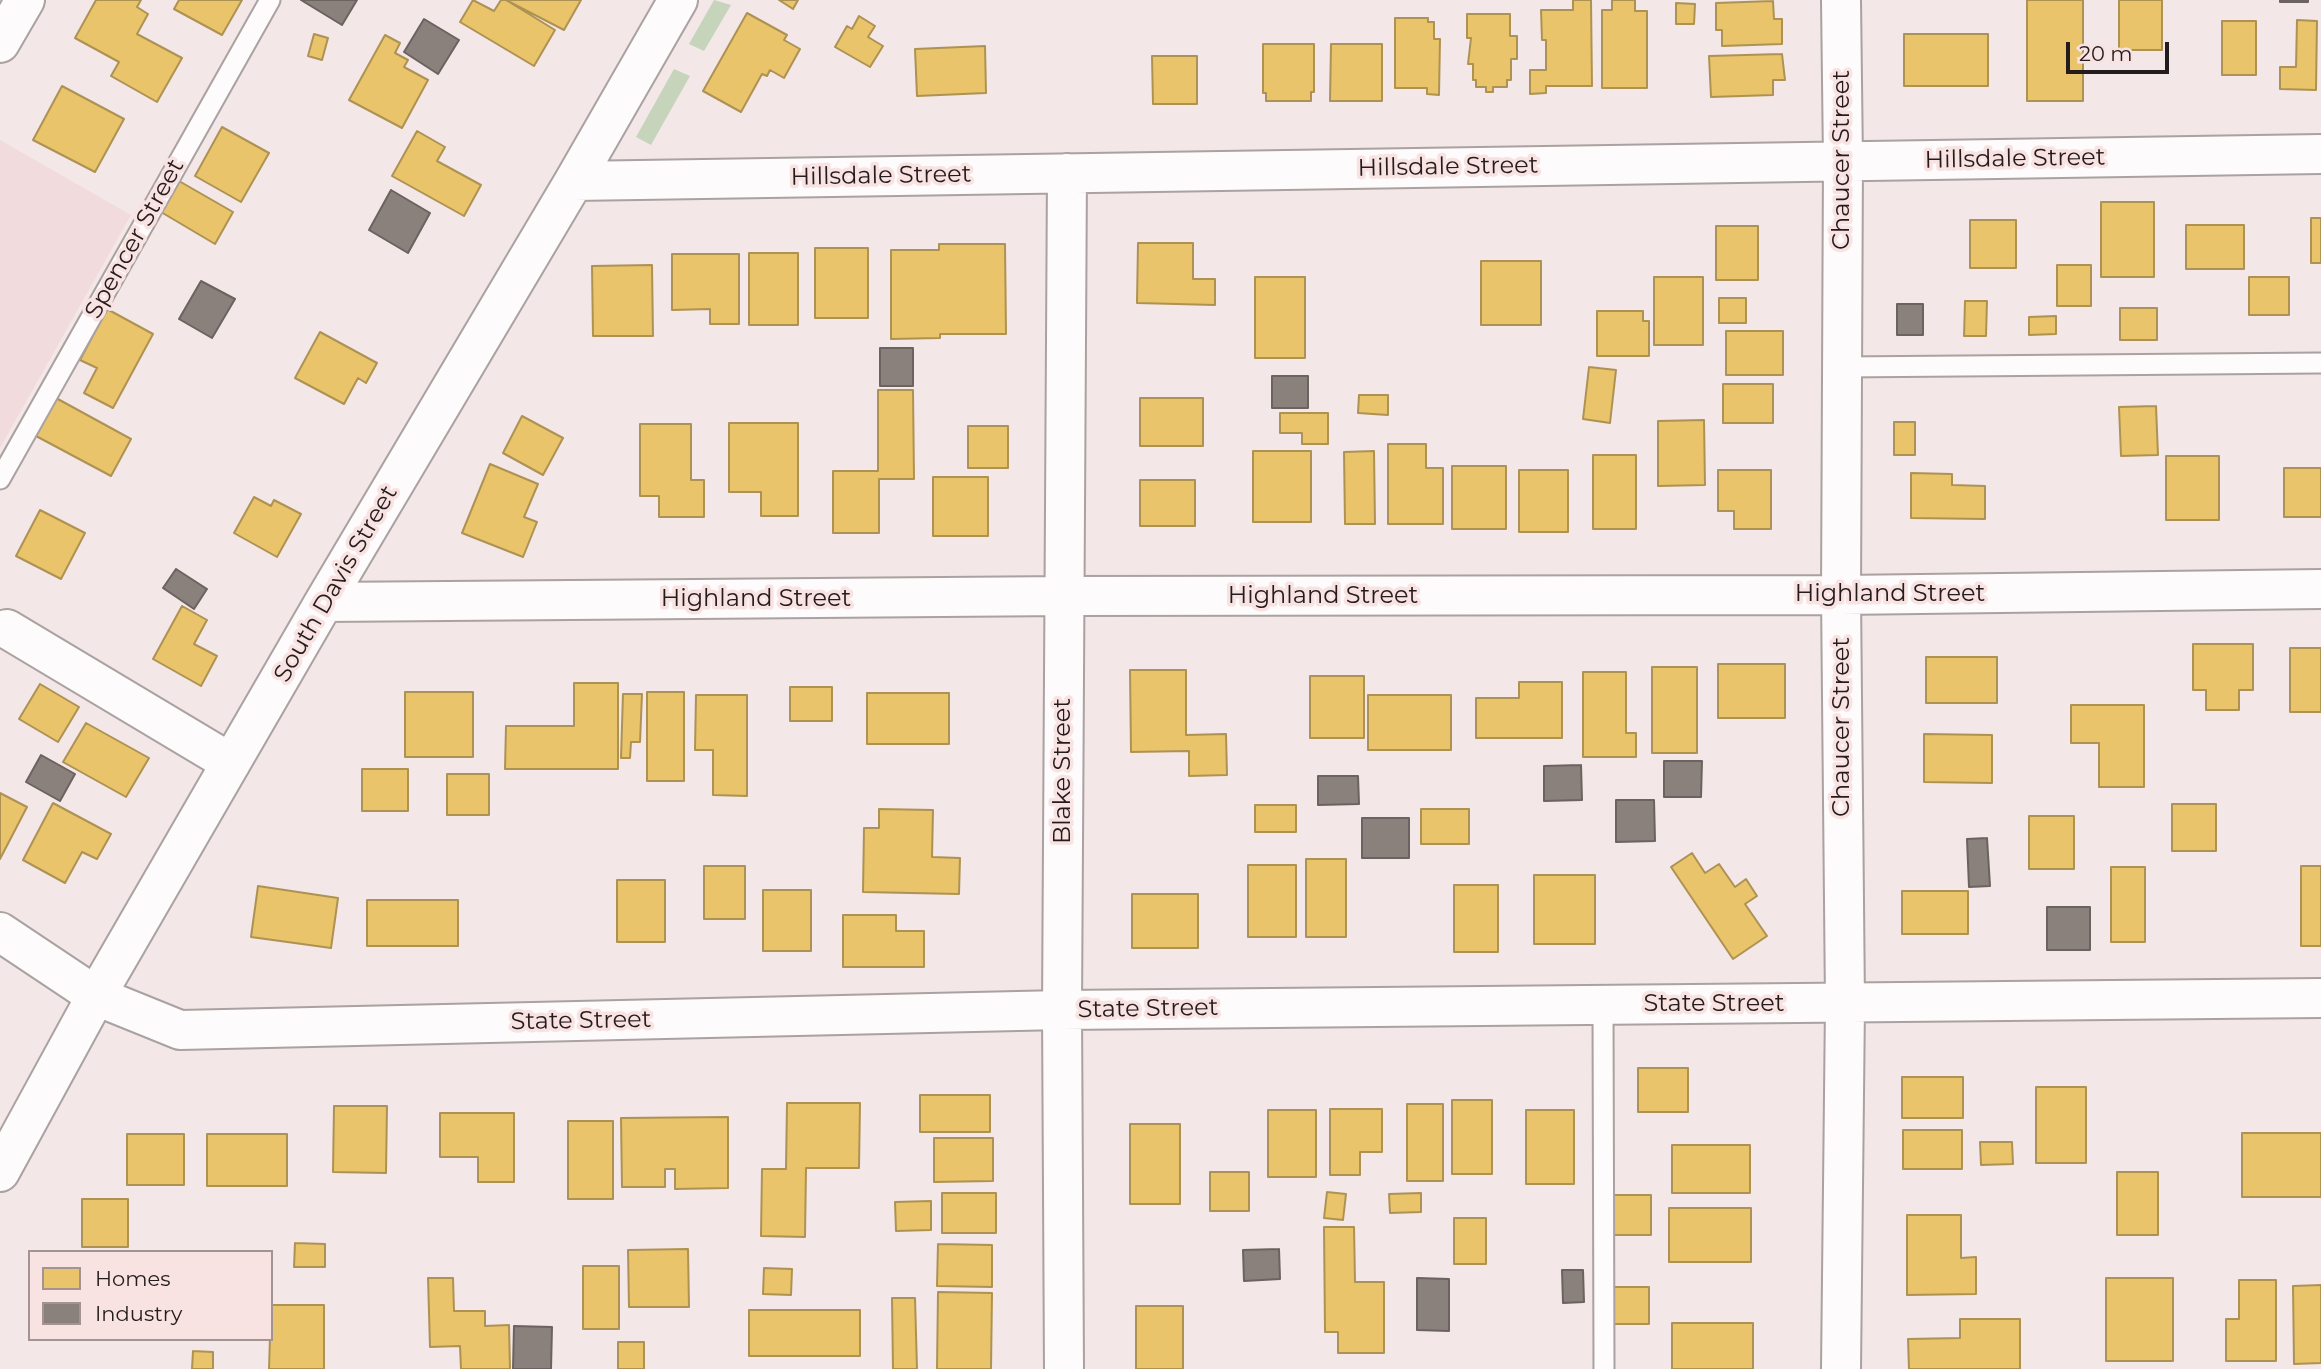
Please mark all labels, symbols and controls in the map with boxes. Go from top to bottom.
scale bar [2069,28,2172,72]
text: 20 m [2079,41,2133,66]
street label: Chaucer Street [1828,70,1856,250]
street label: Hillsdale Street [1924,143,2106,175]
street label: Hillsdale Street [1357,151,1539,183]
street label: Spencer Street [79,154,191,324]
street label: Hillsdale Street [790,160,972,192]
street label: South Davis Street [268,481,404,687]
street label: Highland Street [1795,580,1985,608]
street label: Highland Street [1228,582,1418,610]
street label: Highland Street [661,585,851,613]
street label: Chaucer Street [1828,637,1856,817]
street label: Blake Street [1049,698,1077,844]
street label: State Street [1644,990,1784,1018]
street label: State Street [1077,993,1219,1025]
street label: State Street [510,1005,652,1037]
legend [28,1250,273,1341]
text: Homes [95,1266,170,1291]
text: Industry [95,1301,182,1326]

